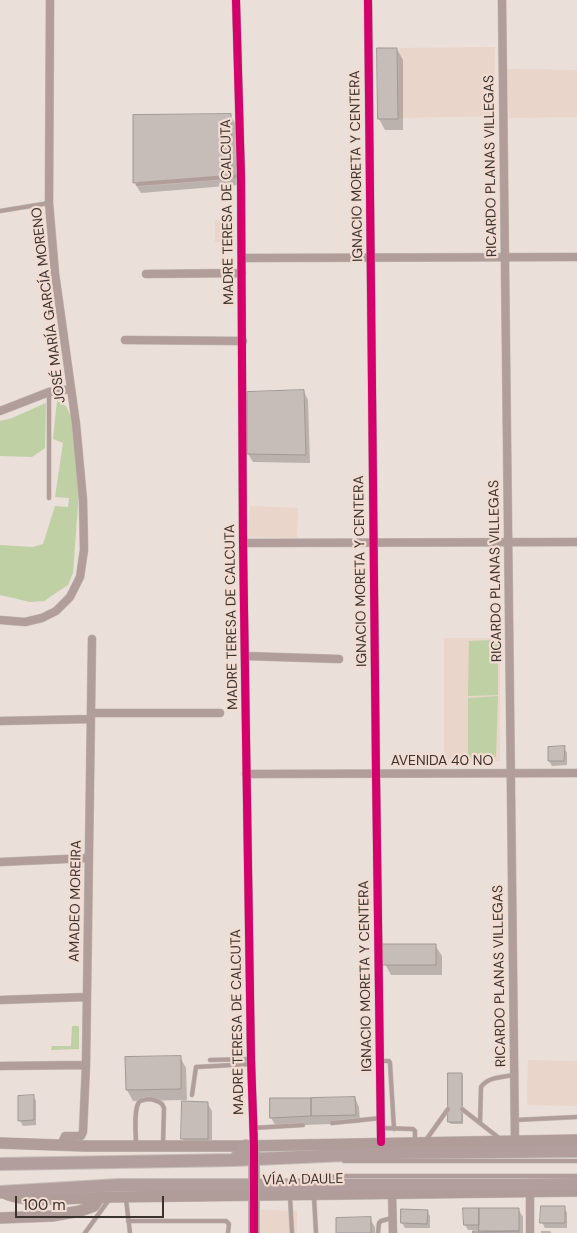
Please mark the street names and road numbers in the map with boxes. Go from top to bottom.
street label: IGNACIO MORETA Y CENTERA [347,70,367,262]
street label: RICARDO PLANAS VILLEGAS [481,75,501,257]
street label: MADRE TERESA DE CALCUTA [218,119,238,305]
street label: JOSÉ MARÍA GARCÍA MORENO [29,206,69,404]
street label: IGNACIO MORETA Y CENTERA [351,475,371,667]
street label: RICARDO PLANAS VILLEGAS [486,480,506,662]
street label: MADRE TERESA DE CALCUTA [222,524,242,710]
street label: AVENIDA 40 NO [391,753,493,769]
street label: AMADEO MOREIRA [67,840,85,962]
street label: IGNACIO MORETA Y CENTERA [356,880,376,1072]
street label: RICARDO PLANAS VILLEGAS [490,885,510,1067]
street label: MADRE TERESA DE CALCUTA [228,929,248,1115]
street label: VÍA A DAULE [262,1171,344,1189]

